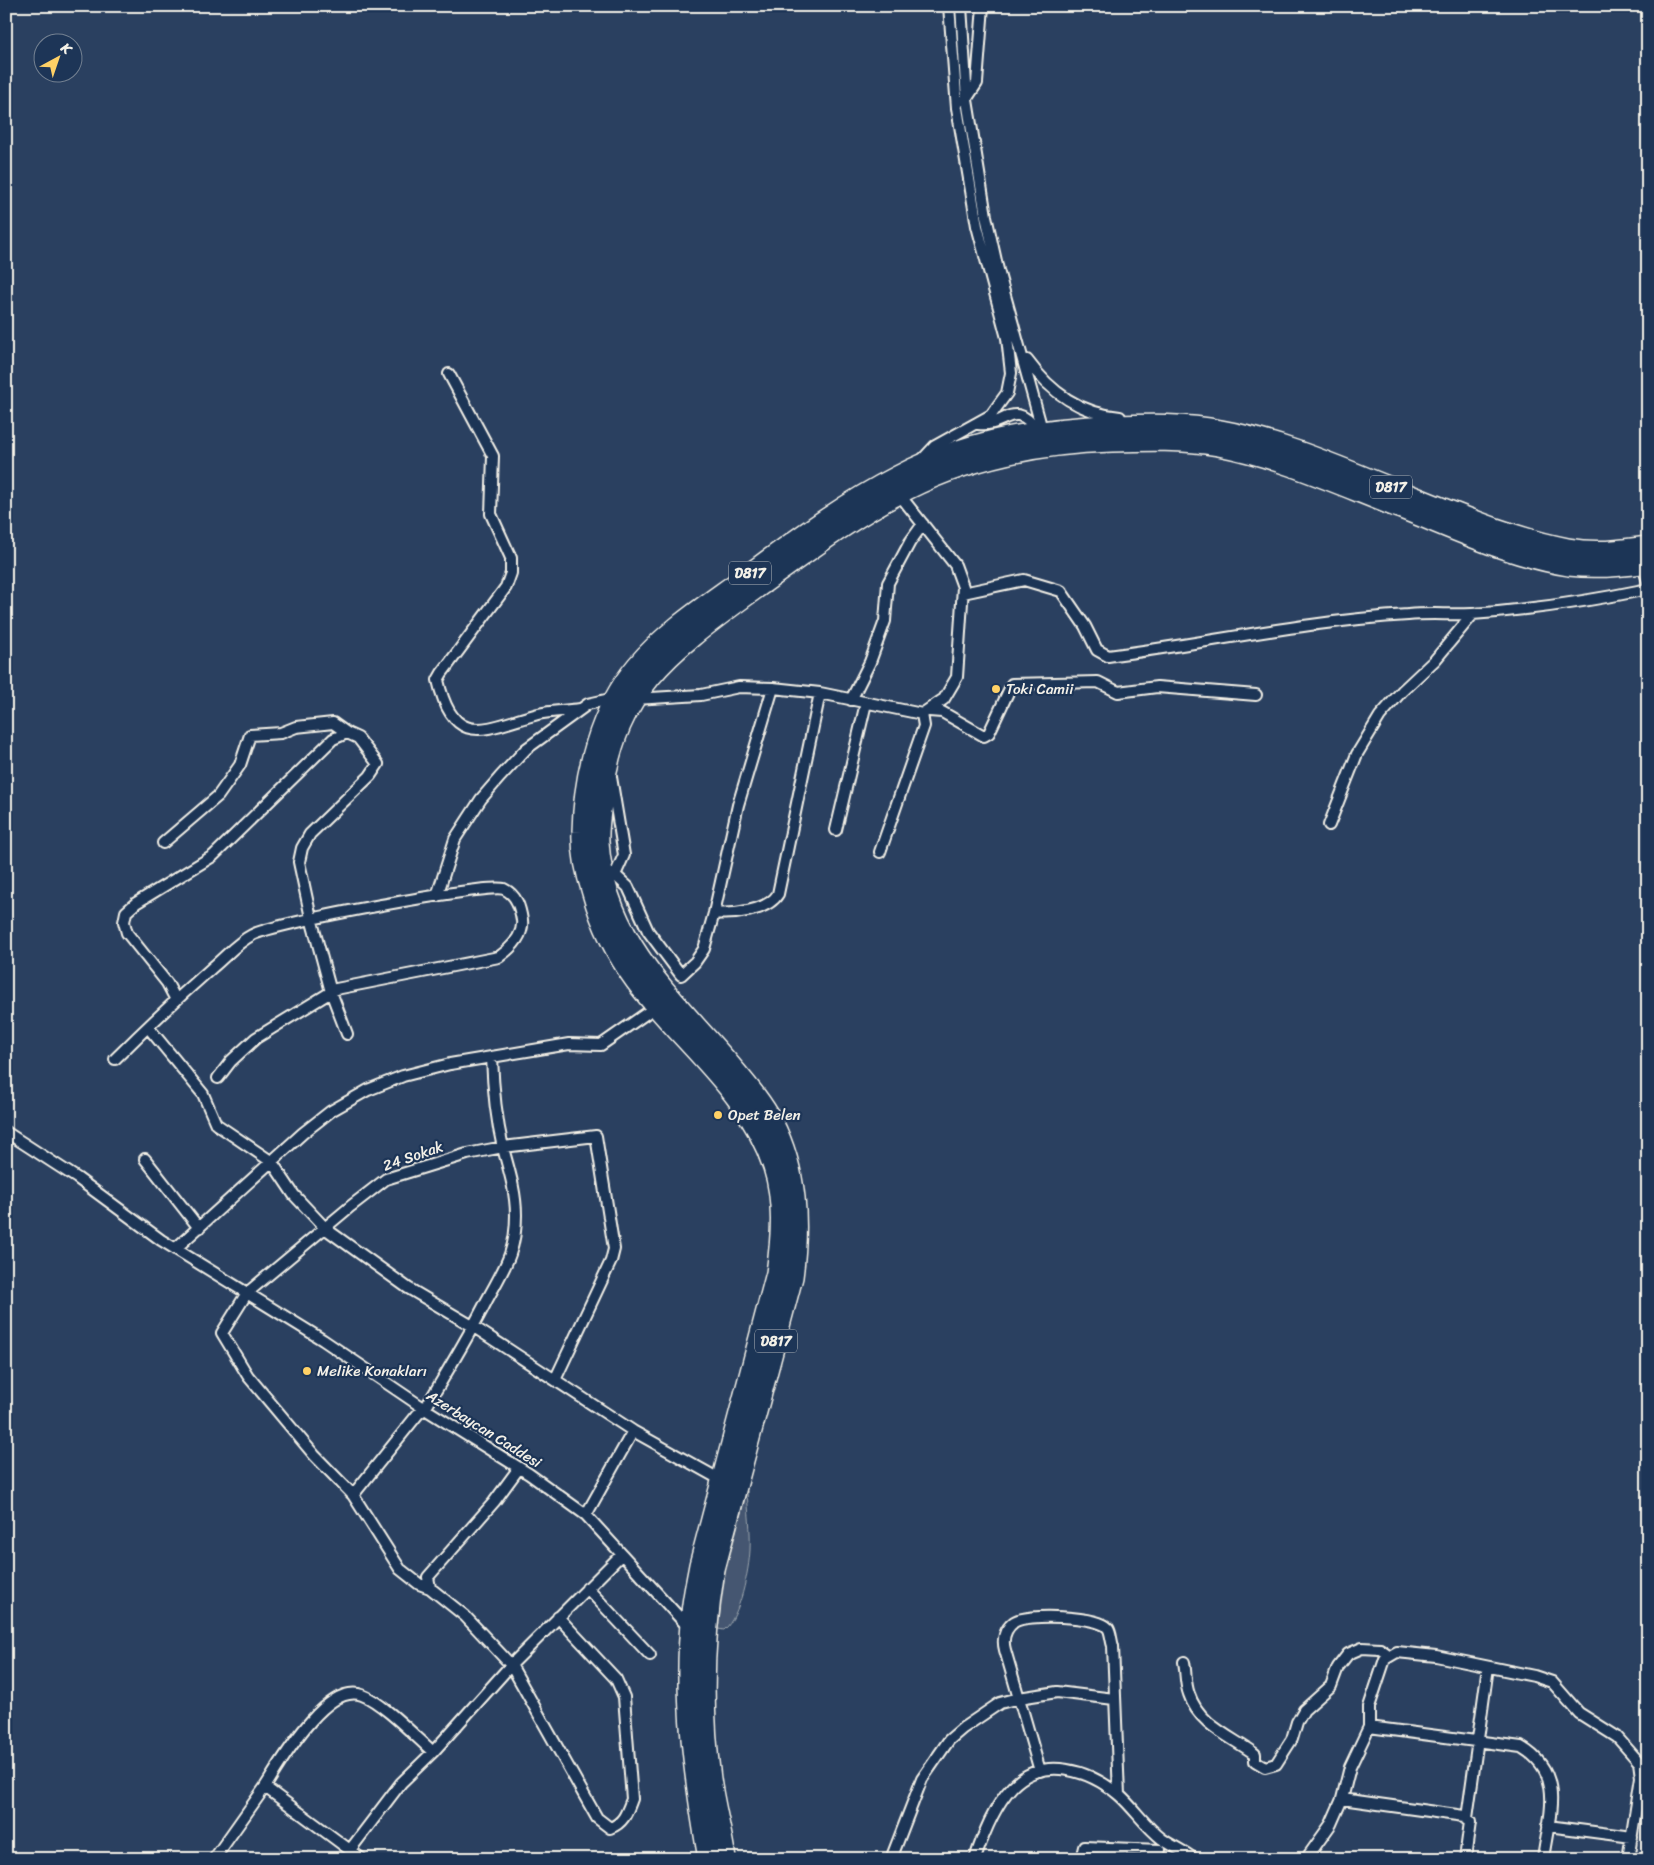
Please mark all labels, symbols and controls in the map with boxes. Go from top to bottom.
north arrow [32,32,82,82]
text: K [54,35,78,62]
road number: D817 [1370,476,1412,498]
road number: D817 [729,562,771,584]
place label: Toki Camii [1006,676,1074,702]
marker: Toki Camii [990,683,1002,695]
place label: Opet Belen [728,1102,801,1128]
marker: Opet Belen [712,1109,724,1121]
street label: 24 Sokak [379,1134,447,1178]
road number: D817 [755,1330,797,1352]
place label: Melike Konakları [317,1358,427,1384]
marker: Melike Konakları [301,1365,313,1377]
street label: Azerbaycan Caddesi [420,1382,548,1475]

